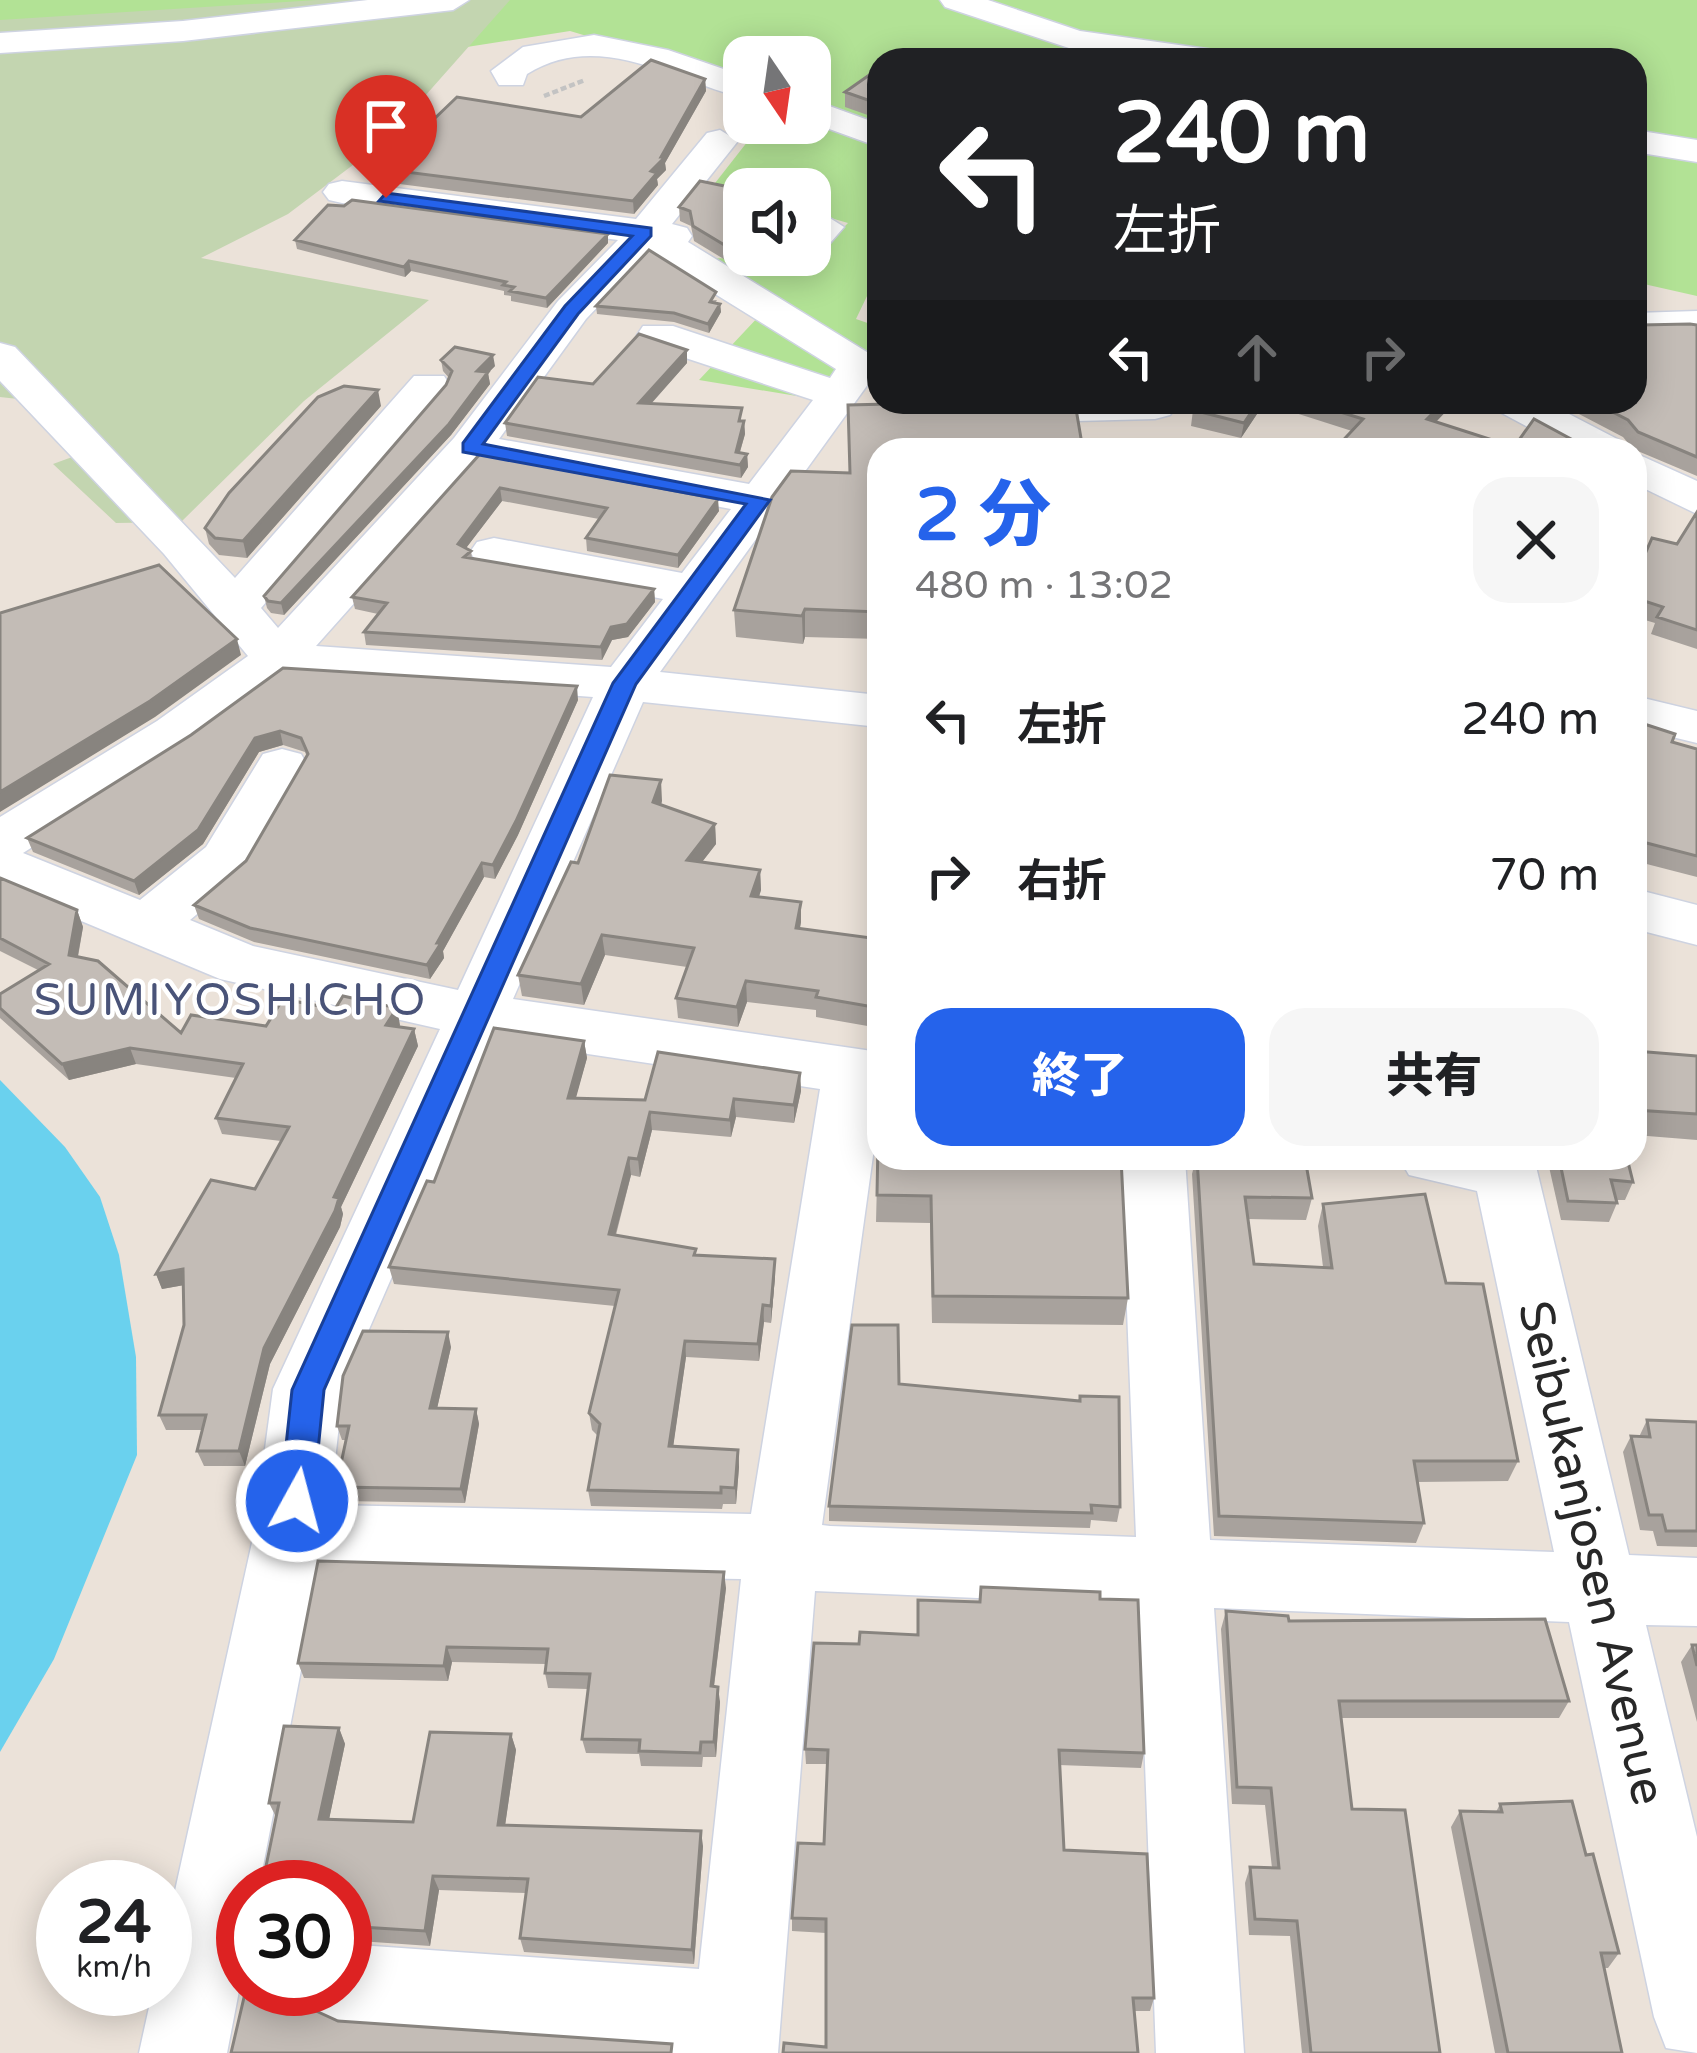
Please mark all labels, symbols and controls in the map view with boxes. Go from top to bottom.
north arrow [723,36,831,144]
map controls [723,36,831,276]
pin [335,75,437,198]
text: 240 m [1113,84,1370,185]
icon: arrive [353,93,419,159]
icon: left [915,96,1071,252]
button: sound [723,168,831,276]
text: 左折 [1113,199,1221,264]
icon: left [1098,324,1164,390]
icon: ahead [1224,324,1290,390]
icon: right [1350,324,1416,390]
text: 2 分 [915,473,1051,560]
button: close [1473,477,1599,603]
text: 480 m · 13:02 [915,562,1173,609]
icon: left [915,687,981,753]
text: 240 m [1461,693,1599,747]
text: 左折 [1017,699,1107,753]
icon: right [915,843,981,909]
text: 70 m [1489,849,1599,903]
text: 右折 [1017,855,1107,909]
district label: SUMIYOSHICHO [34,974,428,1028]
button: 終了 [915,1008,1245,1146]
button: 共有 [1269,1008,1599,1146]
street label: Seibukanjosen Avenue [1505,1295,1677,1811]
position arrow [234,1438,360,1564]
speed limit sign: 30 [216,1860,372,2016]
text: 24 [76,1887,152,1959]
text: km/h [76,1949,152,1986]

